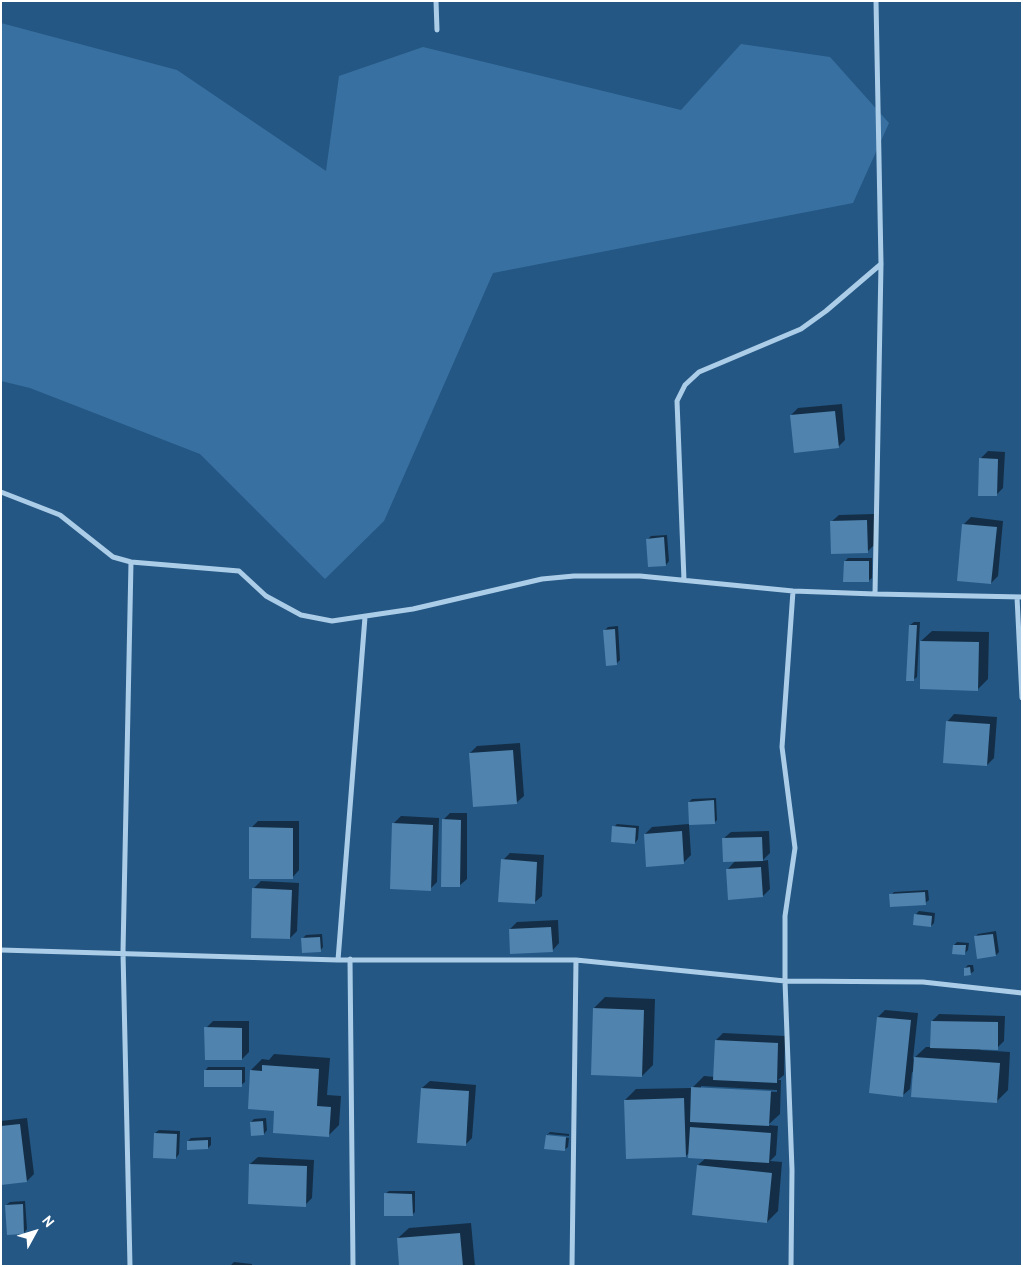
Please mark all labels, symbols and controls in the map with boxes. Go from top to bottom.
north arrow [10,1207,60,1257]
text: N [37,1213,57,1232]

